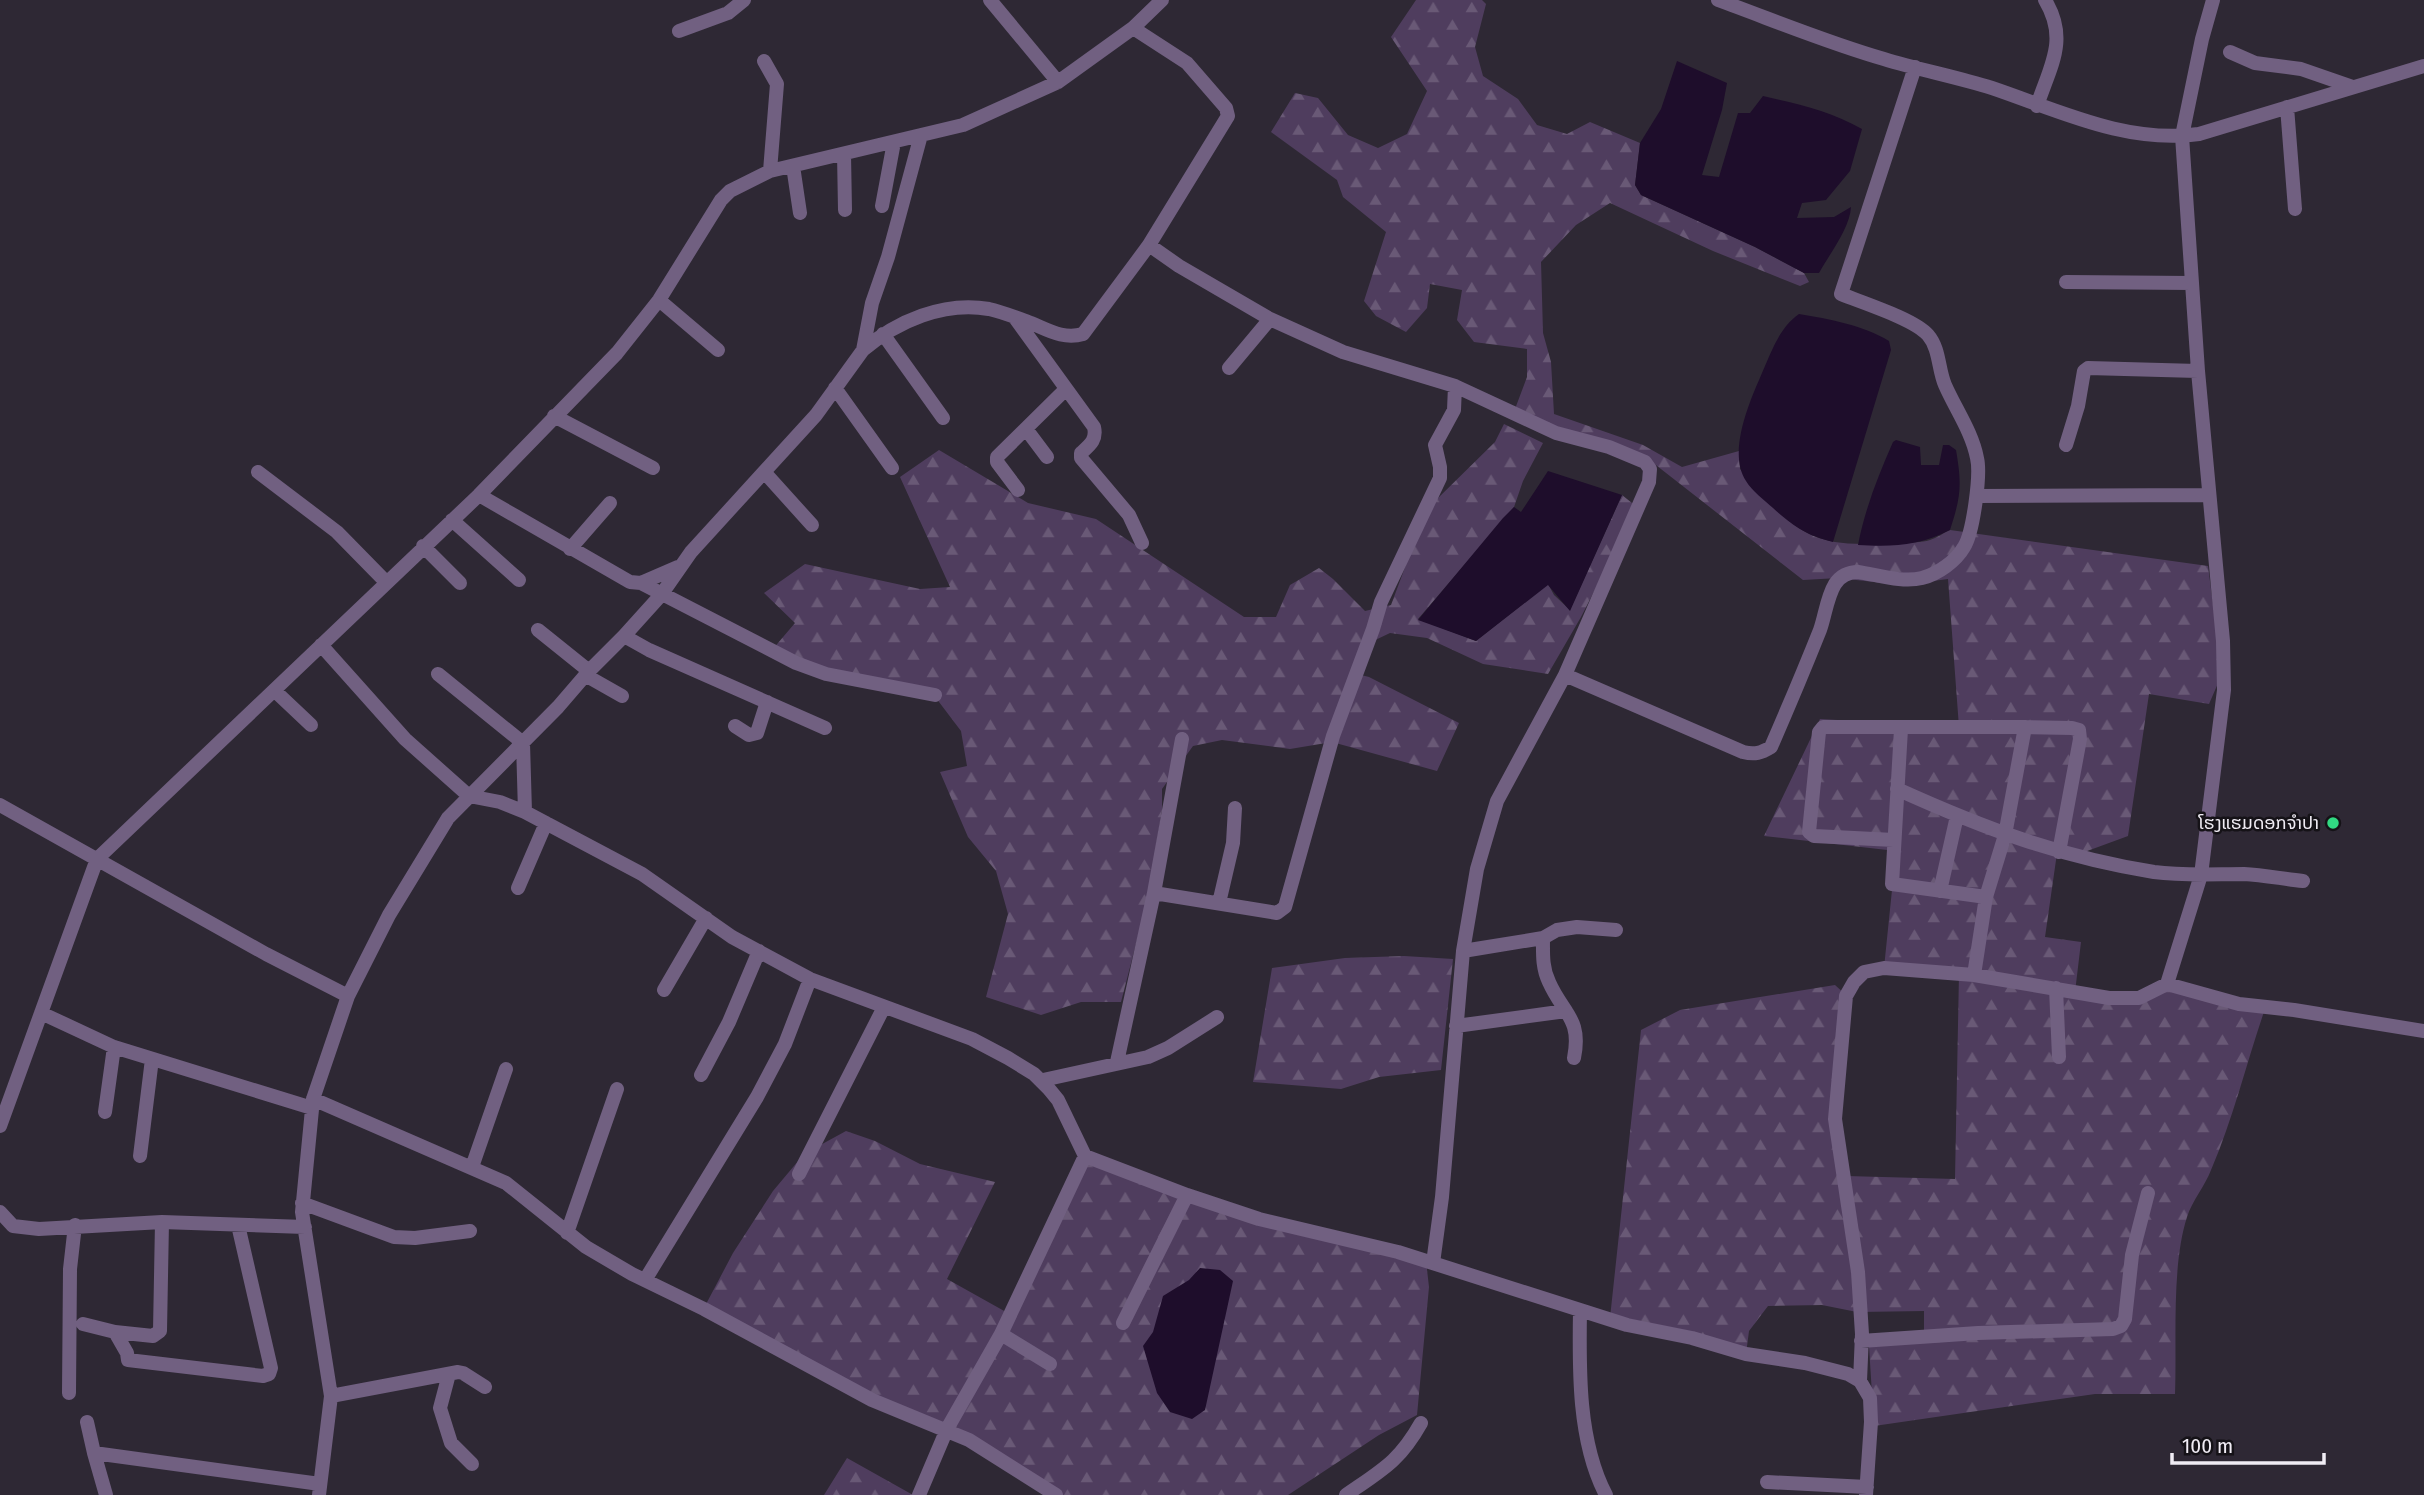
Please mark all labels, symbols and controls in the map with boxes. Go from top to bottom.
place label: ໂຮງແຮມດອກຈຳປາ [2198,812,2319,834]
marker: ໂຮງແຮມດອກຈຳປາ [2325,815,2341,831]
scale bar [2172,1422,2324,1466]
text: 100 m [2182,1433,2233,1459]

